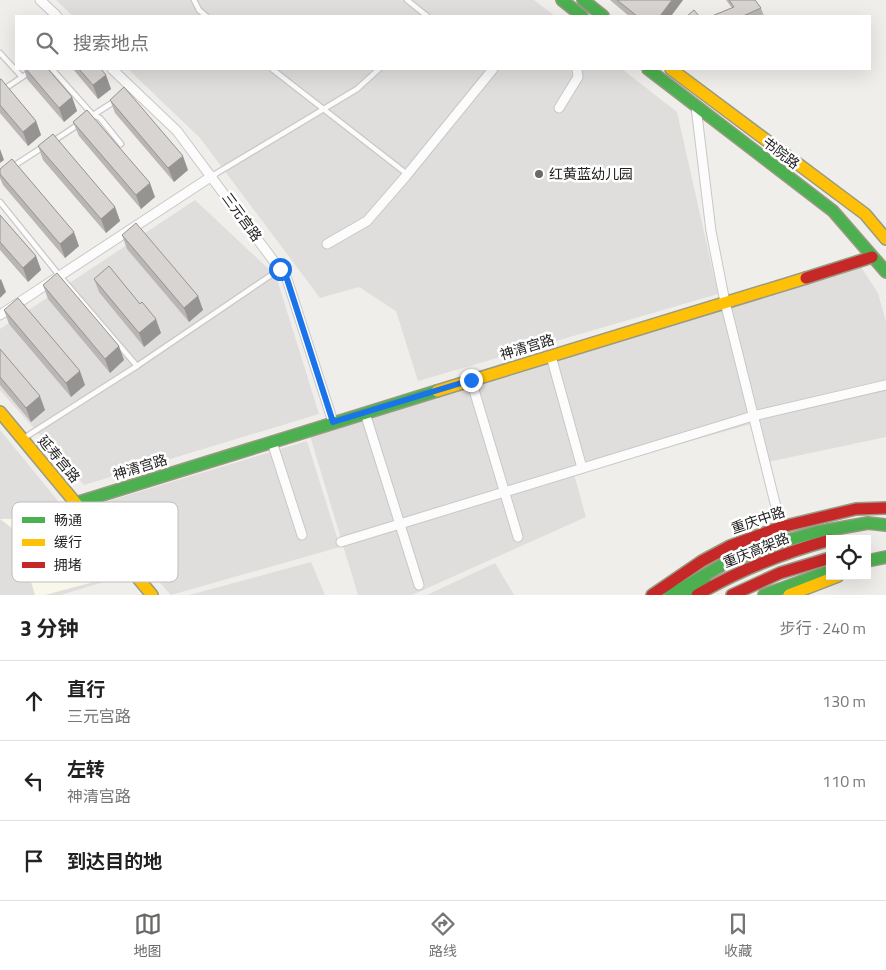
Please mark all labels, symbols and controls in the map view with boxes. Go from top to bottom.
search box [15,15,871,70]
text: 搜索地点 [73,28,149,57]
icon: search [33,29,61,57]
street label: 书院路 [758,132,804,174]
place label: 红黄蓝幼儿园 [549,163,633,184]
marker: 红黄蓝幼儿园 [533,168,545,180]
street label: 三元宫路 [217,188,267,246]
route start [269,258,292,281]
street label: 神清宫路 [497,328,557,365]
route end [460,369,483,392]
street label: 延寿宫路 [33,430,85,487]
street label: 神清宫路 [110,448,170,485]
street label: 重庆中路 [728,500,788,539]
legend [12,502,178,582]
text: 畅通 [54,509,82,530]
street label: 重庆高架路 [719,527,792,572]
text: 缓行 [54,531,82,552]
map controls [826,535,871,580]
button: locate [826,535,871,580]
text: 拥堵 [54,554,82,575]
text: 3 分钟 [20,612,78,644]
text: 步行 · 240 m [780,616,866,640]
text: 直行 [67,674,105,703]
icon: ahead [20,687,48,715]
text: 130 m [822,689,866,713]
text: 三元宫路 [67,704,131,728]
text: 左转 [67,754,105,783]
icon: left [20,767,48,795]
text: 110 m [822,769,866,793]
text: 神清宫路 [67,784,131,808]
text: 到达目的地 [67,846,162,875]
icon: arrive [20,847,48,875]
tab: 地图 [134,910,162,961]
tab: 路线 [429,910,457,961]
tab: 收藏 [724,910,752,961]

